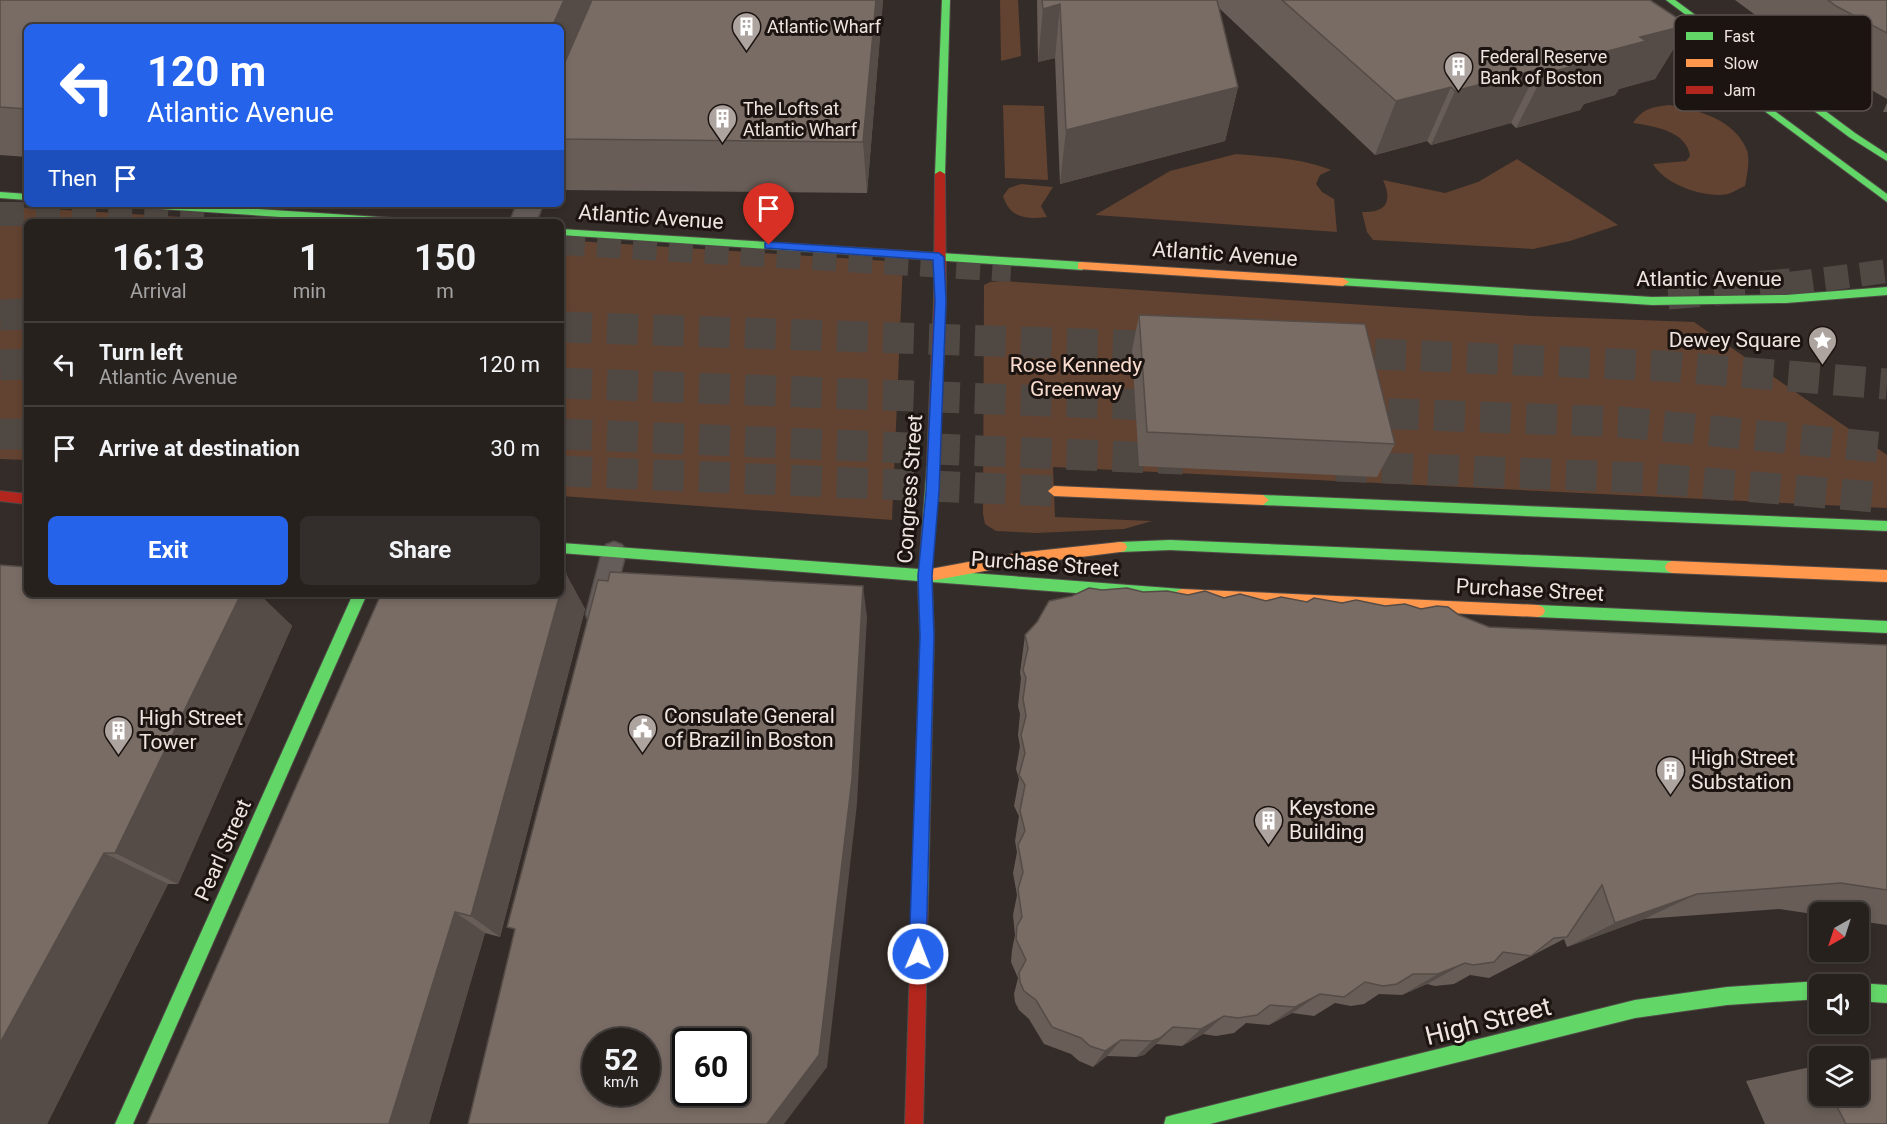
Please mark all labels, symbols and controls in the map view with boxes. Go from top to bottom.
building icon: Atlantic Wharf [730,10,762,52]
legend [1674,15,1872,111]
place label: Atlantic Wharf [767,16,882,37]
text: Fast [1724,27,1755,46]
place label: Federal Reserve Bank of Boston [1480,46,1607,88]
text: 120 m [147,47,266,96]
icon: left [48,48,126,126]
building icon: Federal Reserve Bank of Boston [1443,50,1475,92]
text: Slow [1724,54,1759,73]
text: Jam [1724,81,1756,100]
text: Atlantic Avenue [147,97,334,129]
place label: The Lofts at Atlantic Wharf [743,98,858,140]
building icon: The Lofts at Atlantic Wharf [706,102,738,144]
icon: arrive [109,162,142,195]
text: Then [48,166,97,191]
pin [743,183,794,245]
icon: arrive [752,192,785,225]
street label: Atlantic Avenue [578,200,724,234]
text: 16:13 [112,237,205,279]
text: 1 [299,237,320,279]
text: 150 [414,237,476,279]
street label: Atlantic Avenue [1152,237,1298,271]
street label: Atlantic Avenue [1636,267,1782,291]
text: Arrival [130,279,187,303]
text: min [293,279,326,303]
text: m [436,279,454,303]
place icon: Dewey Square [1806,324,1838,366]
place label: Dewey Square [1669,328,1801,352]
text: Turn left [99,340,183,365]
icon: left [48,348,81,381]
text: 120 m [478,352,540,377]
park label: Rose Kennedy Greenway [1010,353,1142,401]
text: Atlantic Avenue [99,365,237,389]
street label: Congress Street [893,414,927,564]
icon: arrive [48,432,81,465]
text: Arrive at destination [99,436,300,461]
text: 30 m [491,436,540,461]
button: Exit [48,516,288,585]
button: Share [300,516,540,585]
street label: Purchase Street [970,547,1120,581]
street label: Purchase Street [1455,574,1605,606]
place label: Consulate General of Brazil in Boston [664,704,835,752]
place label: High Street Tower [139,706,243,754]
public building icon: Consulate General of Brazil in Boston [627,712,659,754]
building icon: High Street Tower [102,714,134,756]
place label: High Street Substation [1691,746,1795,794]
building icon: High Street Substation [1654,754,1686,796]
street label: Pearl Street [190,795,256,904]
place label: Keystone Building [1289,796,1375,844]
building icon: Keystone Building [1252,804,1284,846]
north arrow [1809,902,1869,962]
map controls [1809,902,1869,1106]
position arrow [886,922,950,986]
button: sound [1809,974,1869,1034]
street label: High Street [1422,991,1554,1051]
speed limit sign: 60 [672,1028,750,1106]
text: 52 [604,1042,638,1077]
button: layers [1809,1046,1869,1106]
text: km/h [603,1073,639,1091]

